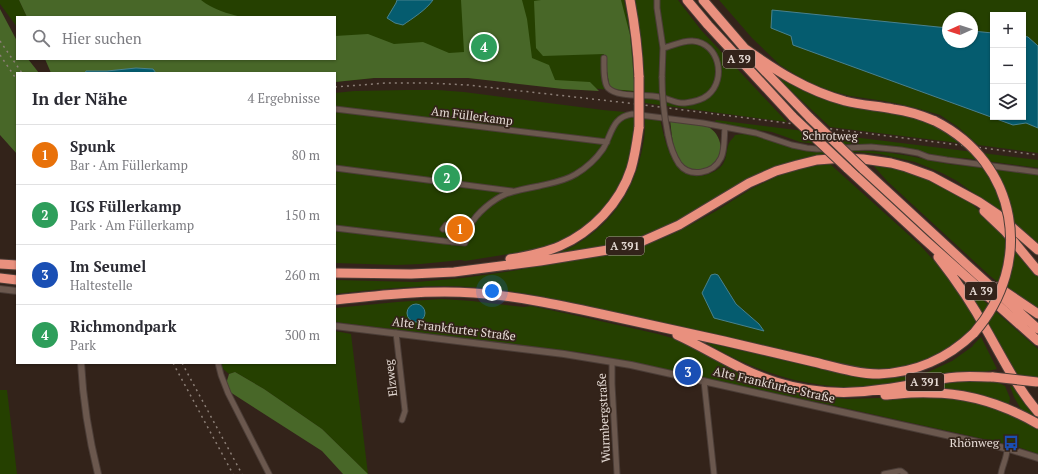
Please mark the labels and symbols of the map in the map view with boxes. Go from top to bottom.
north arrow [942,12,978,48]
pin: 4 [471,32,497,62]
road number: A 39 [723,50,755,68]
street label: Am Füllerkamp [430,103,514,128]
street label: Schrotweg [802,128,859,143]
pin: 2 [434,163,460,193]
pin: 1 [447,214,473,244]
road number: A 391 [606,237,644,255]
your location [482,281,502,301]
road number: A 39 [965,282,997,300]
street label: Alte Frankfurter Straße [391,313,517,344]
pin: 3 [675,357,701,387]
street label: Elzweg [381,358,400,397]
street label: Alte Frankfurter Straße [712,363,836,406]
street label: Wurmbergstraße [594,373,613,463]
road number: A 391 [906,373,944,391]
bus stop icon: Rhönweg [1002,434,1020,452]
place label: Rhönweg [950,435,1000,450]

